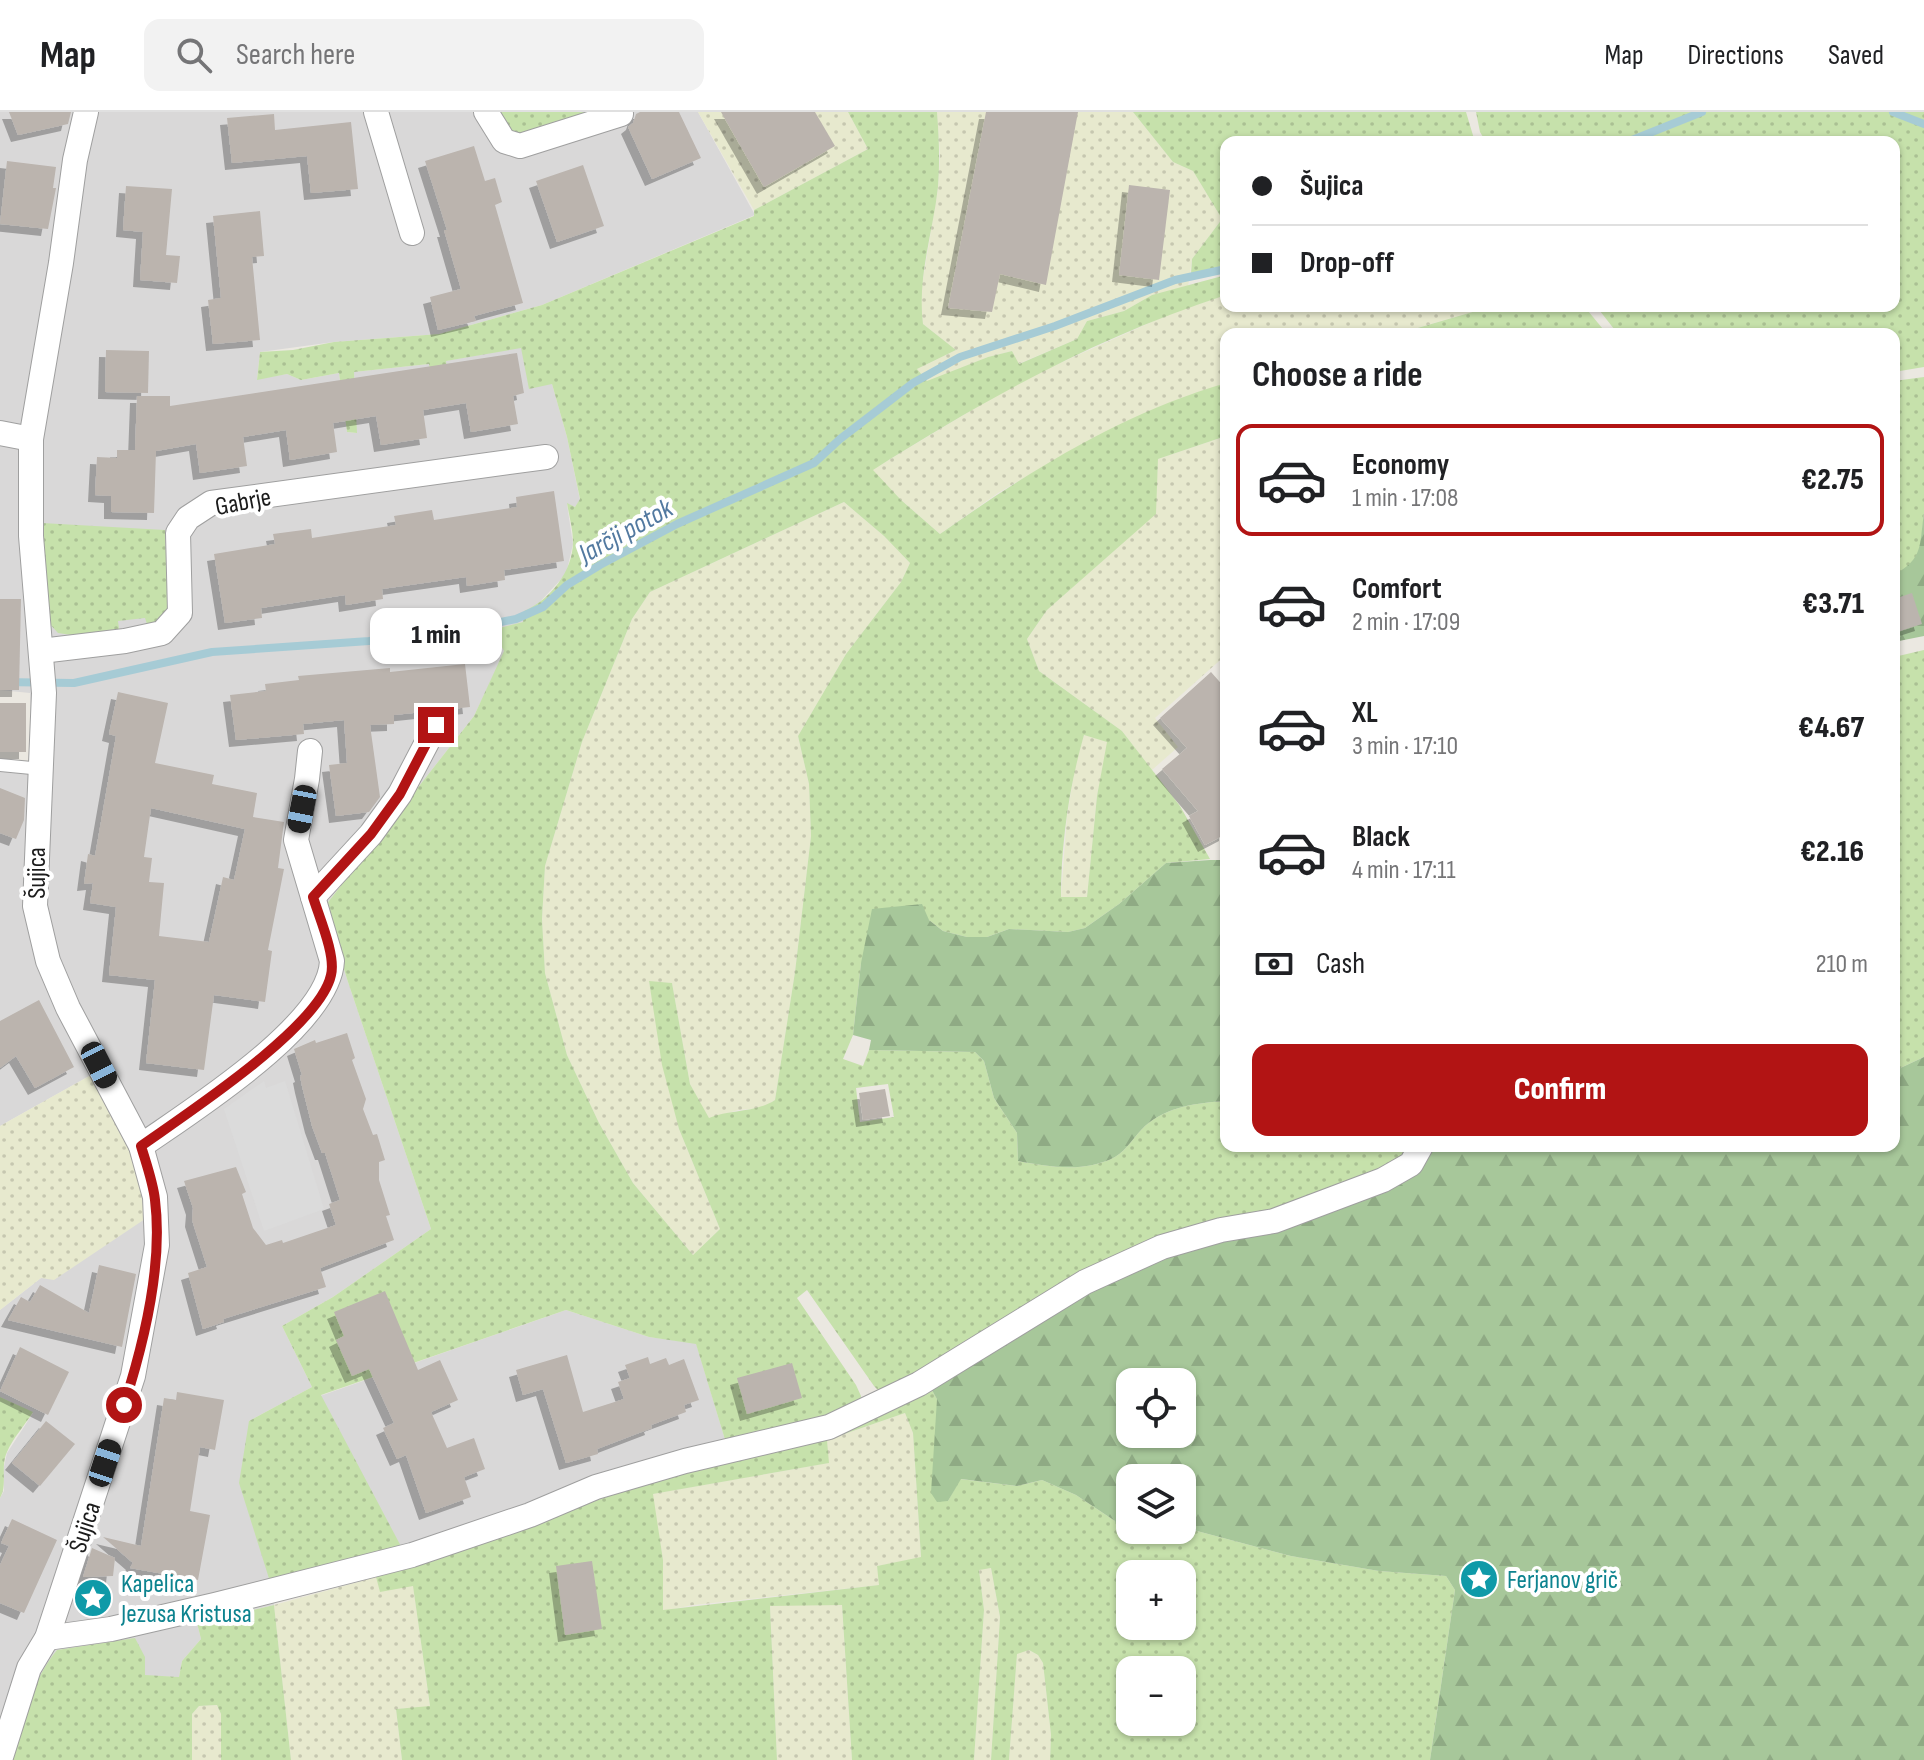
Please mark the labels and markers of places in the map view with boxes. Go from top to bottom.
place icon: Ferjanov grič [1458,1558,1500,1600]
place label: Ferjanov grič [1507,1565,1618,1596]
place label: Kapelica Jezusa Kristusa [120,1569,252,1630]
place icon: Kapelica Jezusa Kristusa [72,1577,114,1619]

